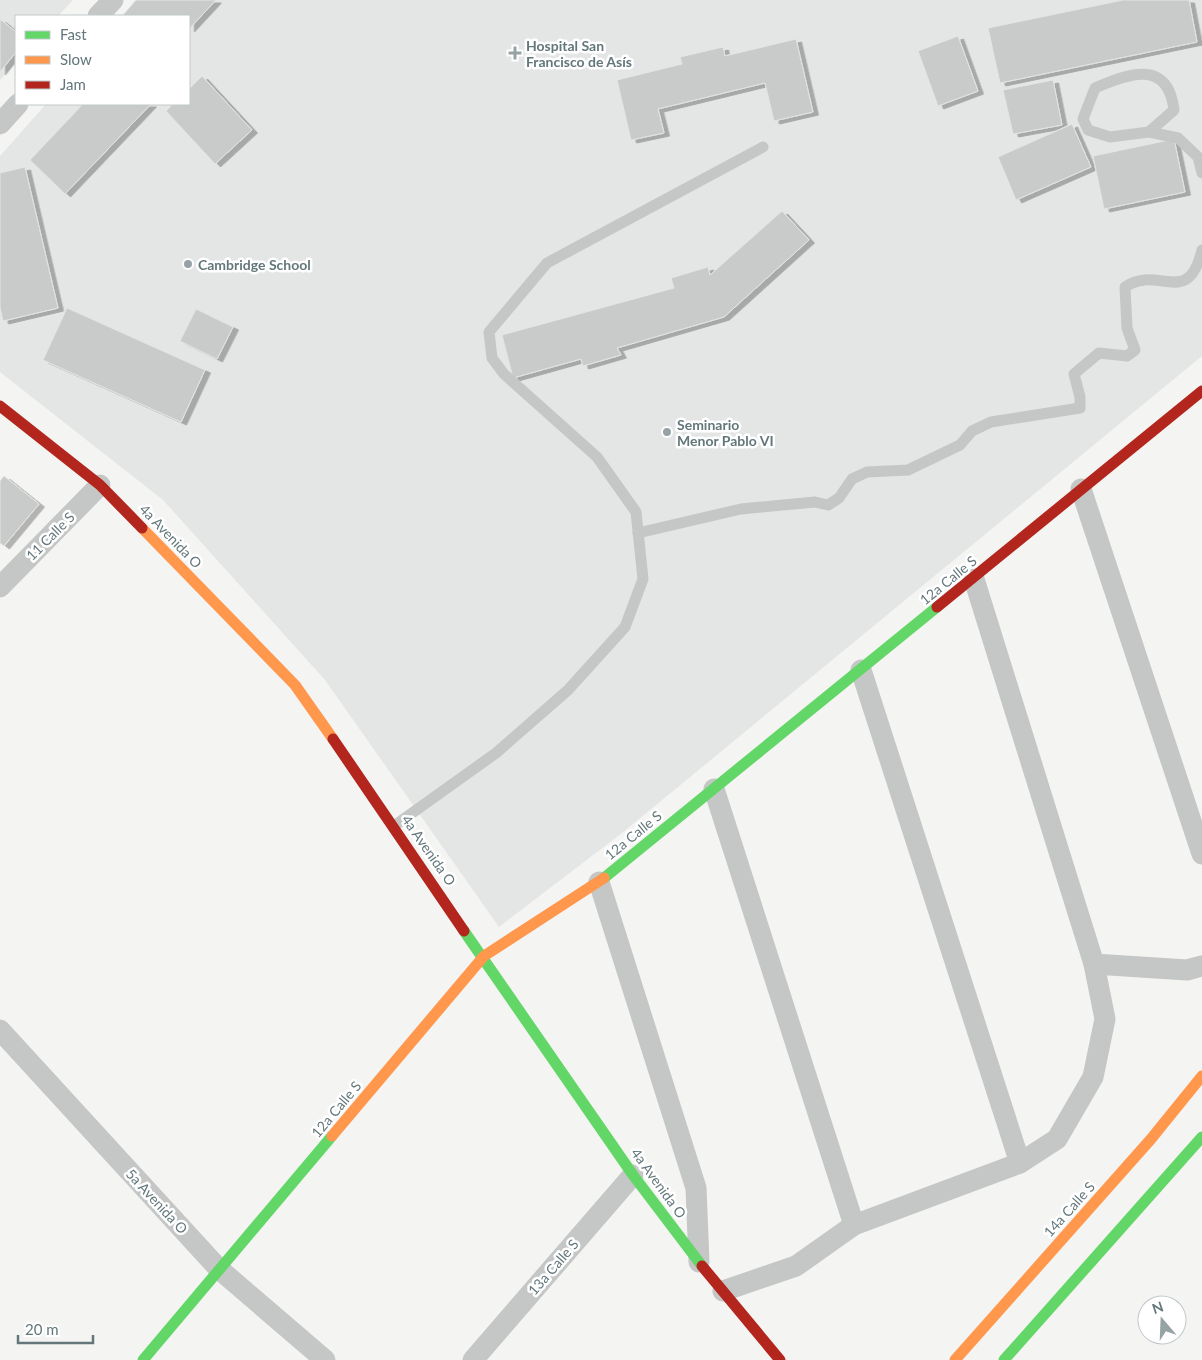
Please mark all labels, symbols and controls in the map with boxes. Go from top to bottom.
legend [15,15,190,105]
text: Fast [60,25,87,43]
place label: Hospital San Francisco de Asís [526,37,632,70]
marker: Hospital San Francisco de Asís [508,46,522,60]
text: Slow [60,50,92,68]
text: Jam [60,75,86,93]
place label: Cambridge School [198,256,311,273]
marker: Cambridge School [182,258,194,270]
place label: Seminario Menor Pablo VI [677,416,774,449]
marker: Seminario Menor Pablo VI [661,426,673,438]
street label: 4a Avenida O [136,500,206,572]
street label: 11 Calle S [22,508,78,564]
street label: 12a Calle S [916,552,980,608]
street label: 12a Calle S [601,807,665,863]
street label: 4a Avenida O [398,811,460,889]
street label: 12a Calle S [308,1077,364,1141]
street label: 4a Avenida O [628,1145,690,1221]
street label: 5a Avenida O [123,1165,191,1237]
street label: 14a Calle S [1040,1178,1098,1240]
street label: 13a Calle S [524,1236,582,1298]
north arrow [1137,1295,1187,1345]
text: N [1150,1297,1165,1317]
scale bar [18,1312,92,1344]
text: 20 m [25,1320,59,1338]

